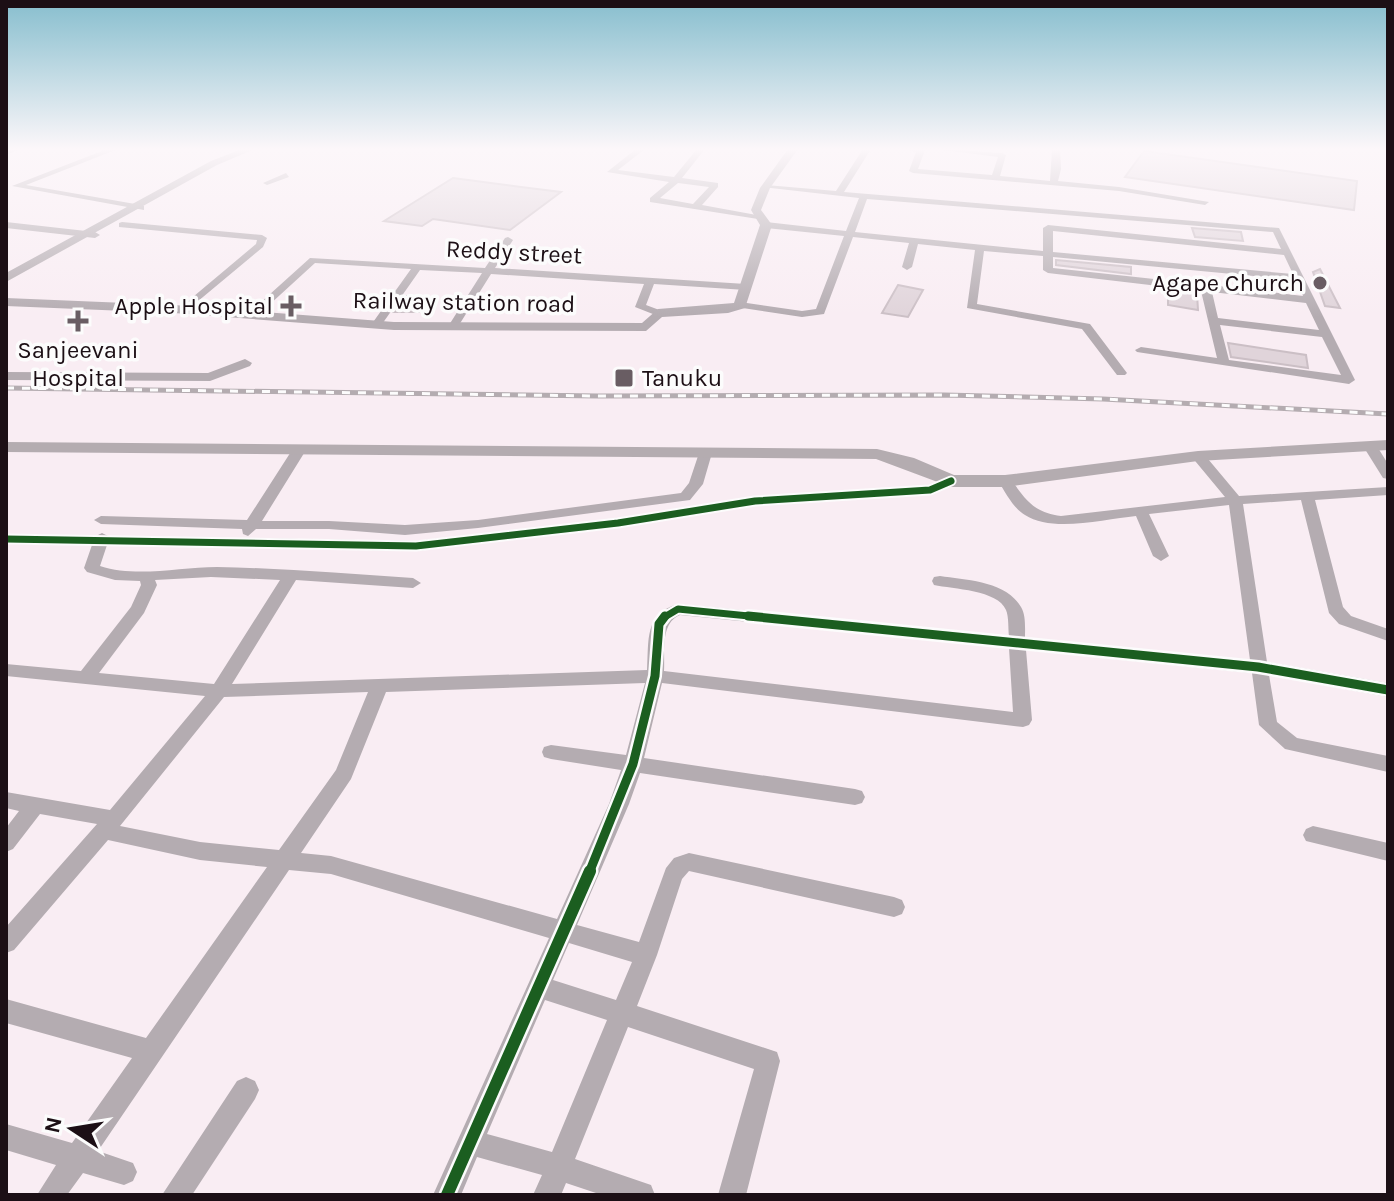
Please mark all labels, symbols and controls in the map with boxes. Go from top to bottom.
street label: Reddy street [445,234,583,270]
place label: Agape Church [1152,269,1304,297]
marker: Agape Church [1311,274,1329,292]
street label: Railway station road [352,286,576,318]
place label: Apple Hospital [115,292,273,320]
marker: Apple Hospital [280,295,302,317]
marker: Sanjeevani Hospital [67,310,89,332]
place label: Sanjeevani Hospital [17,336,139,392]
place label: Tanuku [642,364,722,392]
marker: Tanuku [613,367,635,389]
north arrow [32,1089,112,1169]
text: N [39,1115,68,1135]

